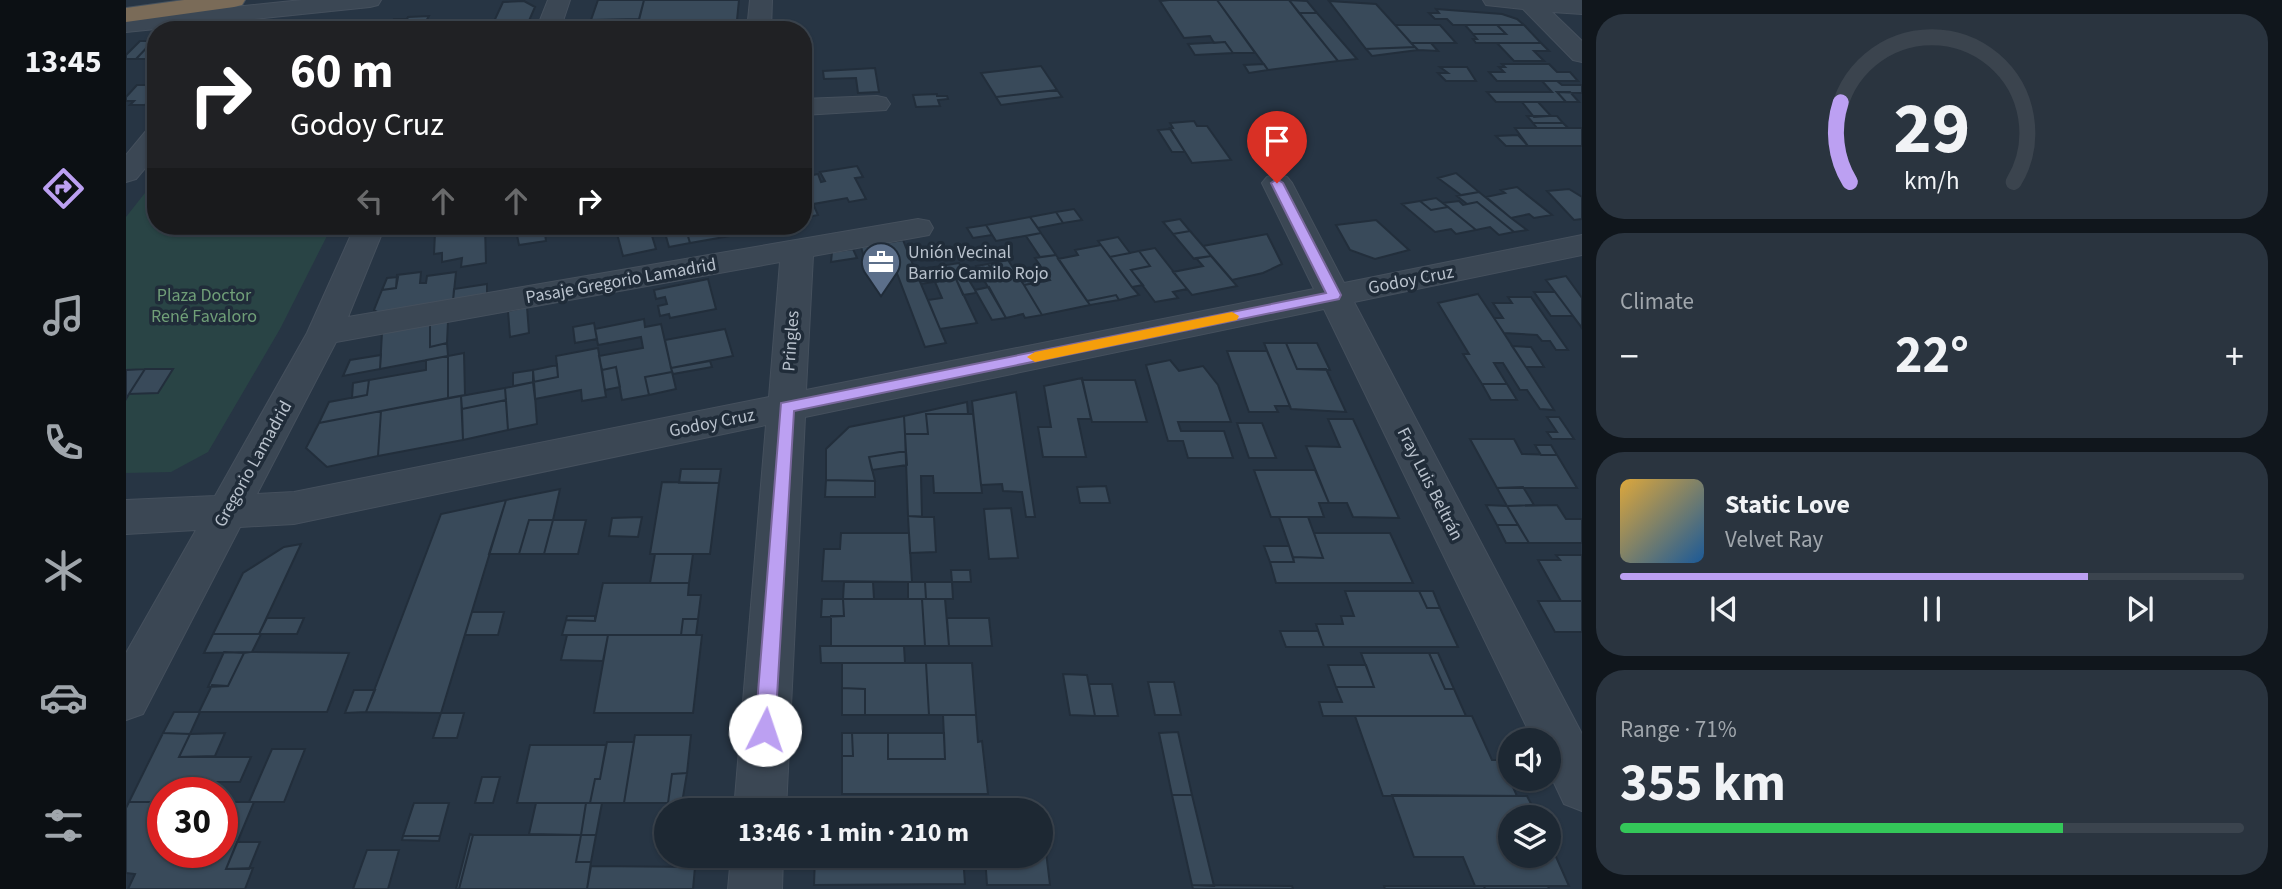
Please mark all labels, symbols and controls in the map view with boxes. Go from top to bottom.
text: 60 m [290,37,394,107]
text: 13:45 [24,39,102,85]
icon: right [175,49,266,140]
text: 29 [1894,78,1970,182]
text: Godoy Cruz [290,102,444,148]
pin [1247,111,1307,183]
icon: arrive [1258,122,1296,160]
text: km/h [1904,163,1960,199]
icon: directions [39,164,88,213]
icon: left [351,182,389,220]
icon: ahead [424,182,462,220]
icon: ahead [497,182,535,220]
icon: right [570,182,608,220]
place label: Unión Vecinal Barrio Camilo Rojo [908,240,1049,286]
office icon: Unión Vecinal Barrio Camilo Rojo [860,241,902,296]
street label: Pasaje Gregorio Lamadrid [524,252,718,310]
street label: Godoy Cruz [1366,259,1456,301]
park label: Plaza Doctor René Favaloro [151,283,257,329]
text: Climate [1620,285,1694,318]
icon: music [39,291,88,340]
street label: Pringles [776,310,806,372]
text: 22° [1895,319,1969,393]
text: − [1620,330,1639,384]
text: + [2225,330,2244,384]
street label: Gregorio Lamadrid [208,396,298,532]
street label: Godoy Cruz [667,402,757,444]
icon: phone [39,418,88,467]
street label: Fray Luis Beltrán [1391,423,1469,545]
text: Static Love [1725,486,1850,523]
text: Velvet Ray [1725,523,1823,556]
icon: climate [39,546,88,595]
icon: previous [1705,590,1743,628]
icon: pause [1913,590,1951,628]
icon: next [2121,590,2159,628]
icon: car [39,673,88,722]
position arrow [728,693,802,767]
text: Range · 71% [1620,713,1737,746]
map controls [1498,728,1561,868]
button: sound [1498,728,1561,791]
text: 355 km [1620,747,1786,821]
speed limit sign: 30 [147,777,238,868]
icon: filters [39,801,88,850]
button: layers [1498,805,1561,868]
text: 13:46 · 1 min · 210 m [738,814,969,851]

